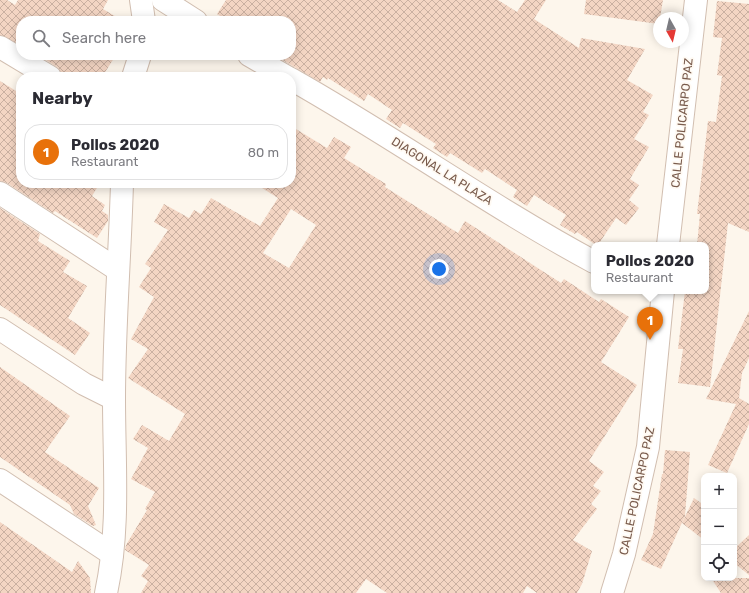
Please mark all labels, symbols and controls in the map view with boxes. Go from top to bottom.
north arrow [653,12,689,48]
search box [16,16,296,60]
icon: search [30,27,52,49]
text: Search here [62,29,146,47]
street label: CALLE POLICARPO PAZ [668,57,696,189]
text: Nearby [32,88,93,108]
street label: DIAGONAL LA PLAZA [389,134,495,208]
text: Pollos 2020 [71,136,159,154]
text: 1 [43,145,49,160]
text: 80 m [248,145,279,160]
text: Restaurant [71,154,138,169]
popup [591,242,709,294]
text: Pollos 2020 [606,252,694,270]
your location [429,259,449,279]
text: Restaurant [606,270,673,285]
pin: 1 [637,307,663,340]
street label: CALLE POLICARPO PAZ [617,426,657,556]
map controls [701,473,737,581]
button: + [701,473,737,509]
button: − [701,509,737,545]
button: locate [701,545,737,581]

